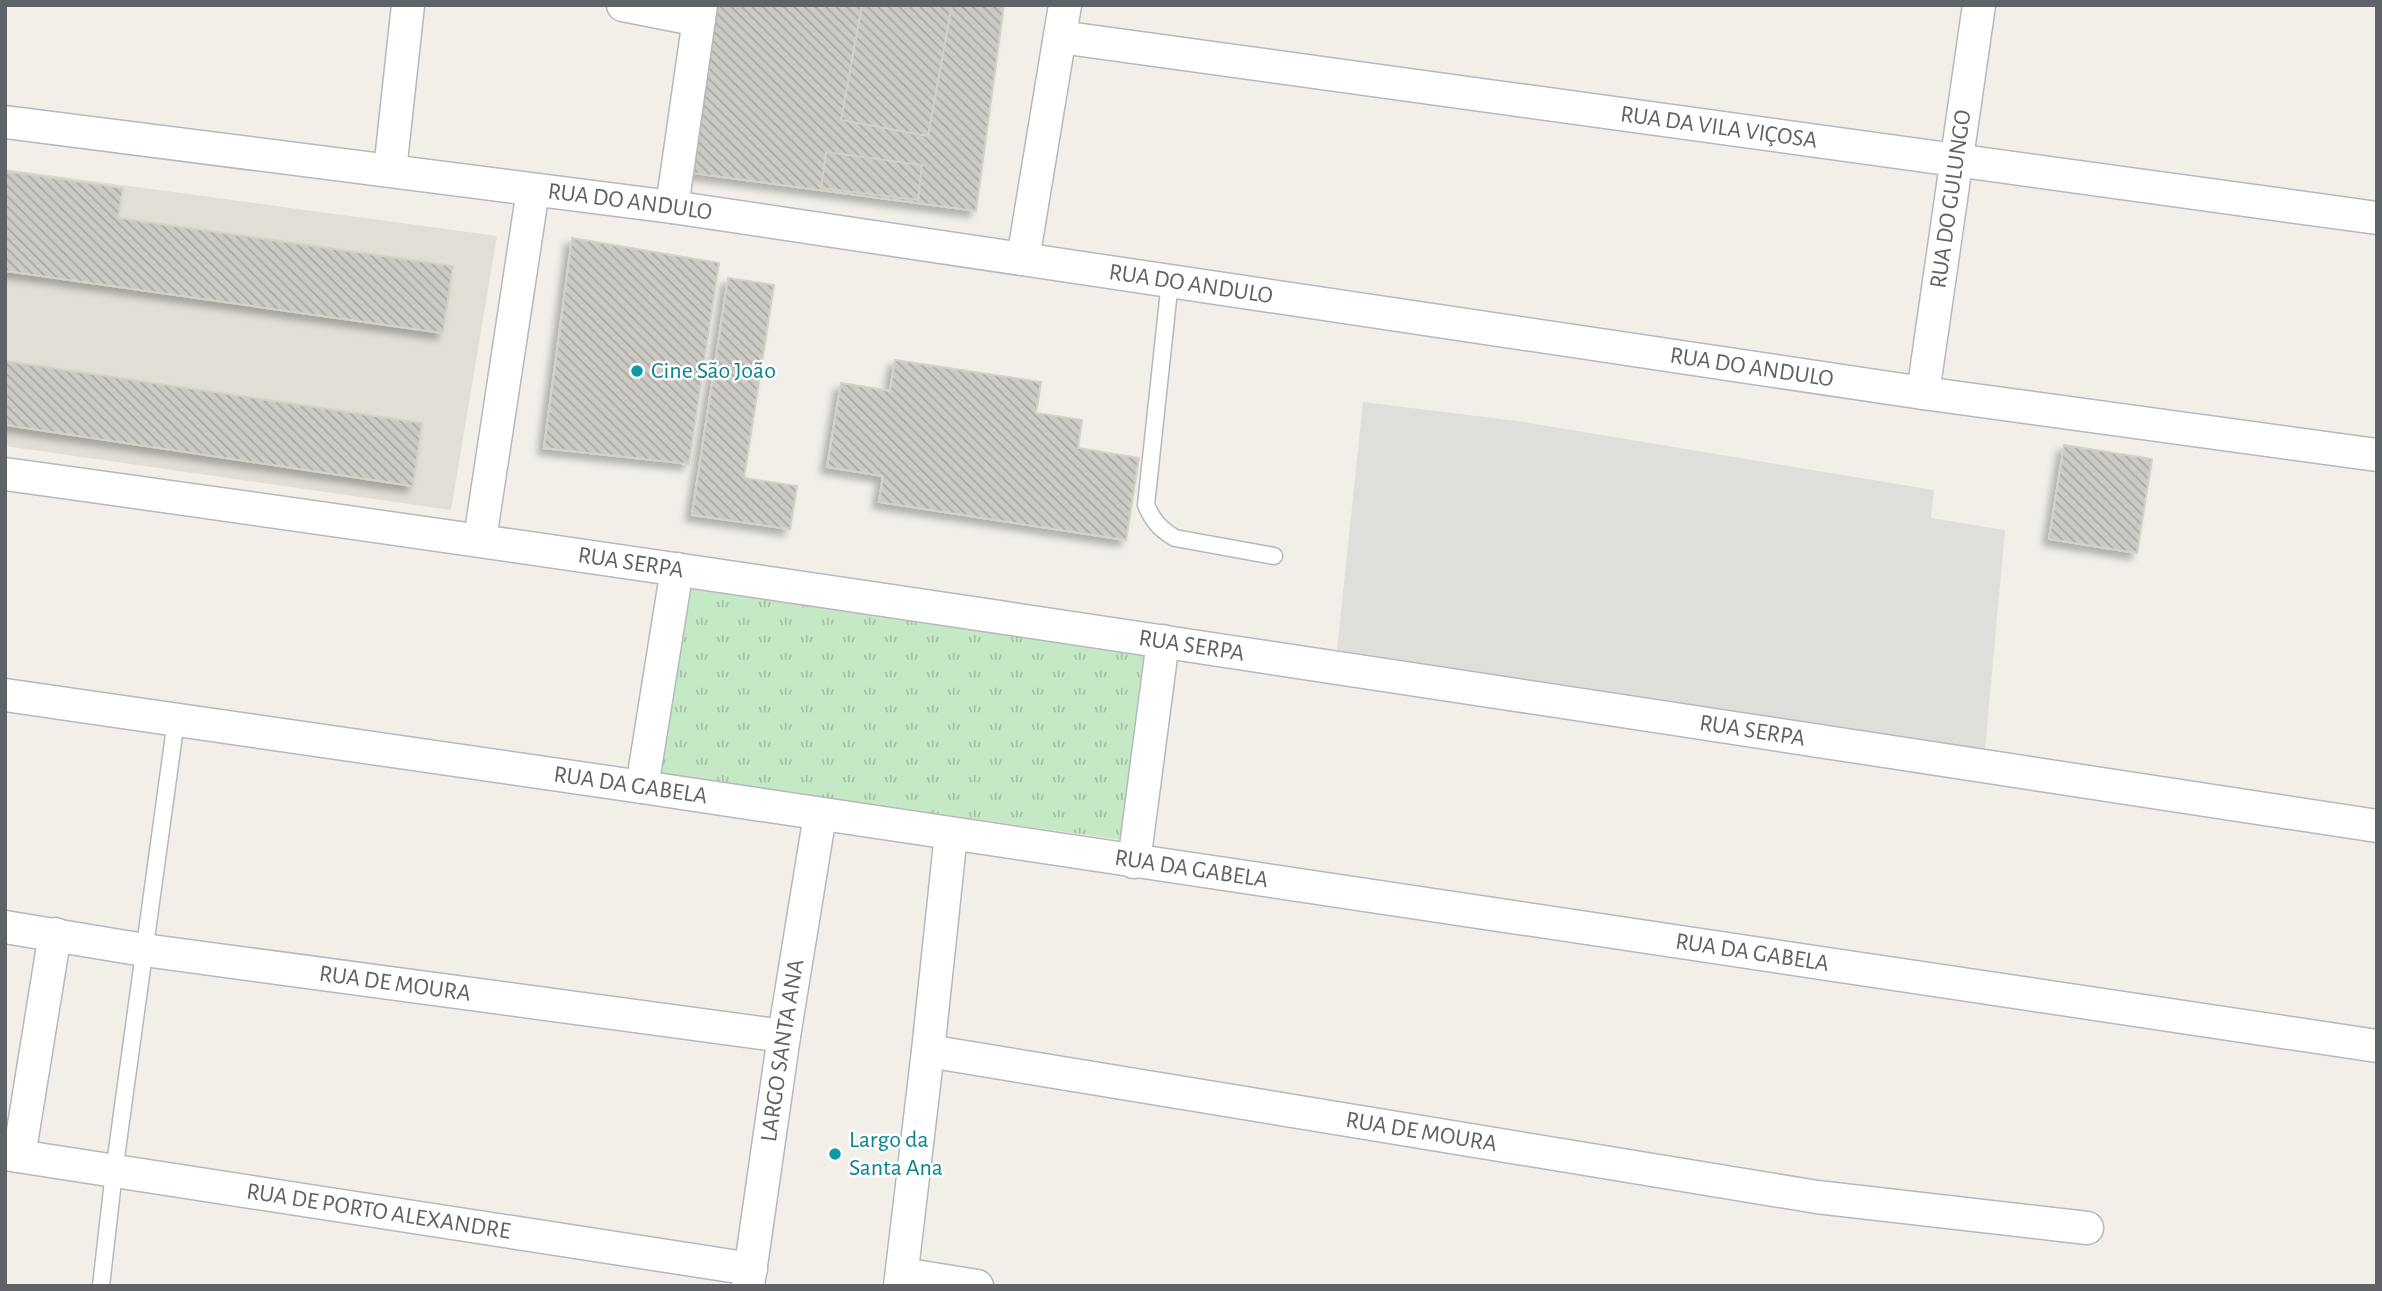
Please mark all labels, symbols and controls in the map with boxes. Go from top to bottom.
street label: RUA DA VILA VIÇOSA [1619,102,1819,153]
street label: RUA DO GULUNGO [1926,108,1976,290]
street label: RUA DO ANDULO [546,179,714,225]
street label: RUA DO ANDULO [1107,260,1274,308]
street label: RUA DO ANDULO [1668,344,1835,392]
place label: Cine São João [651,359,776,383]
marker: Cine São João [629,363,645,379]
street label: RUA SERPA [576,543,685,582]
street label: RUA SERPA [1137,626,1246,666]
street label: RUA SERPA [1698,711,1807,751]
street label: RUA DA GABELA [552,762,709,809]
street label: RUA DA GABELA [1113,846,1270,892]
street label: RUA DA GABELA [1674,929,1831,976]
street label: LARGO SANTA ANA [757,957,808,1143]
street label: RUA DE MOURA [318,962,472,1006]
street label: RUA DE MOURA [1344,1108,1499,1156]
place label: Largo da Santa Ana [849,1128,943,1180]
marker: Largo da Santa Ana [827,1146,843,1162]
street label: RUA DE PORTO ALEXANDRE [245,1179,513,1244]

